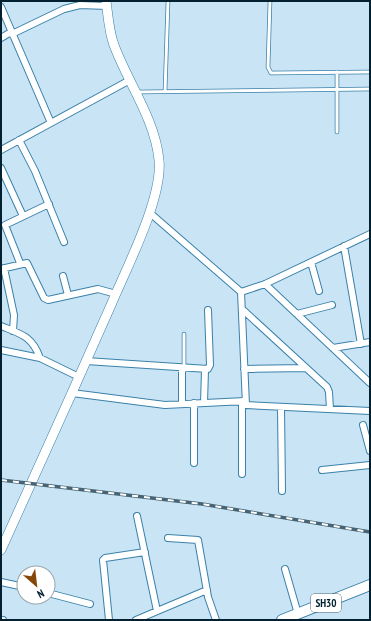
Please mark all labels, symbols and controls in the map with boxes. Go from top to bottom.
north arrow [16,565,56,605]
text: N [35,586,47,601]
road number: SH30 [311,594,341,612]

